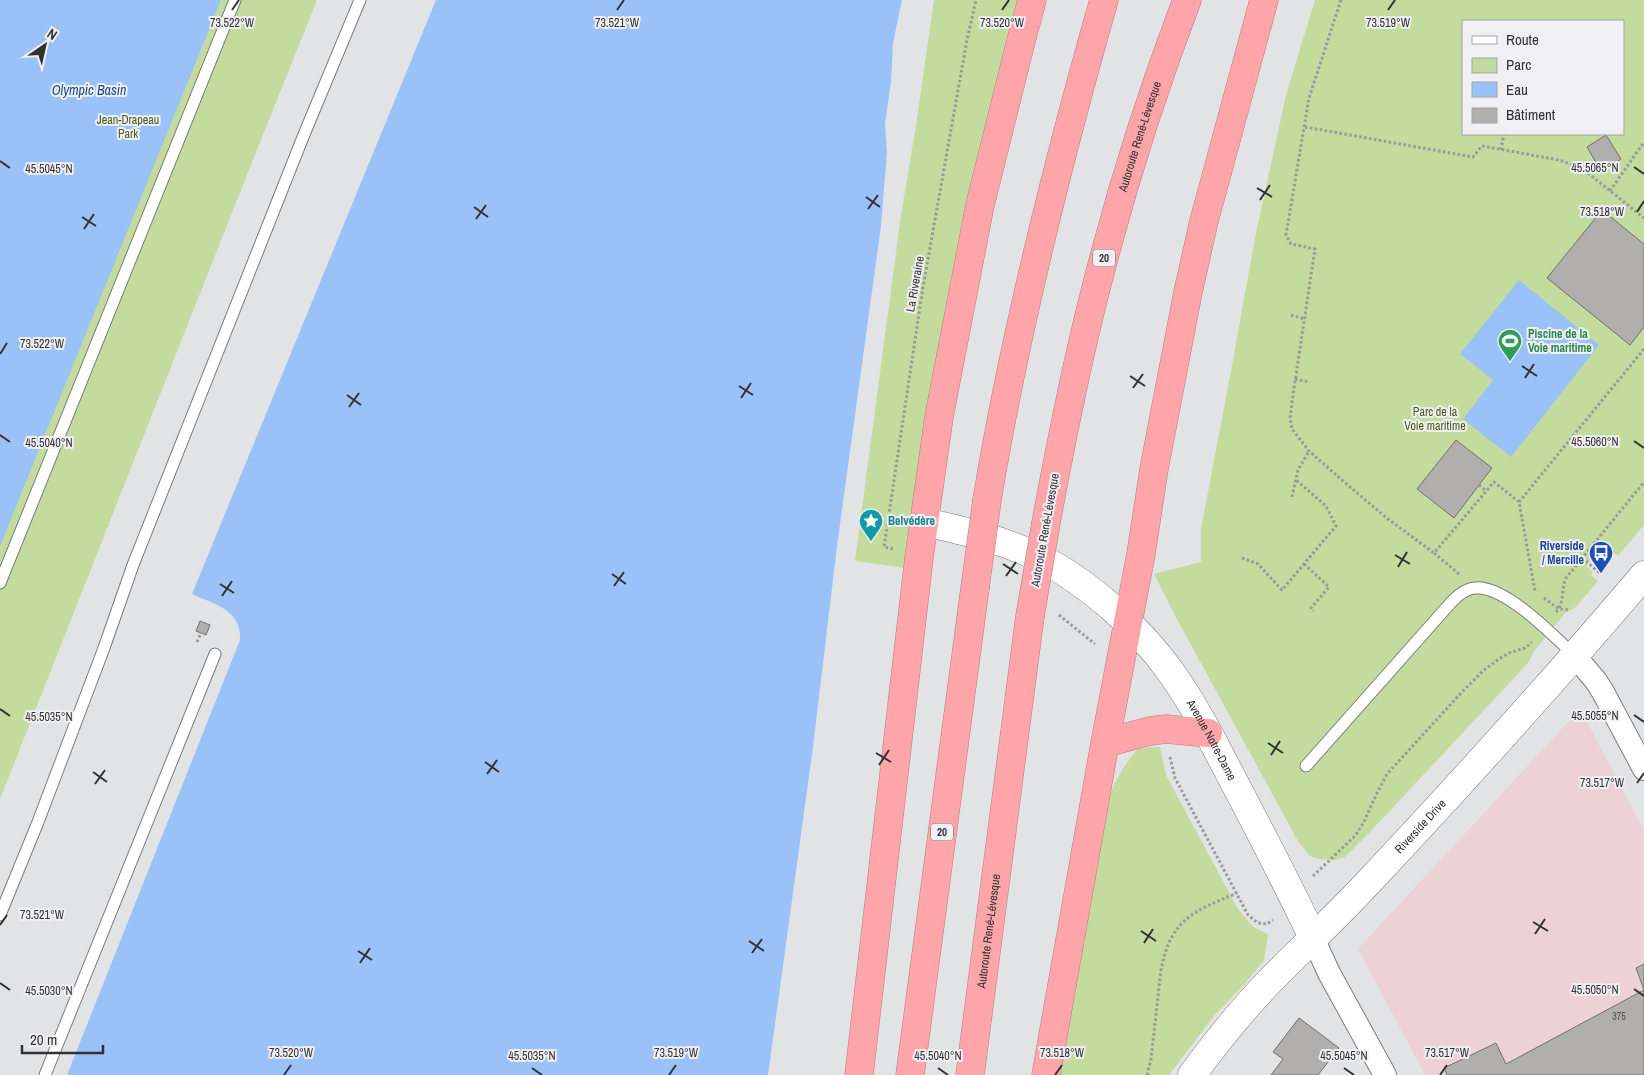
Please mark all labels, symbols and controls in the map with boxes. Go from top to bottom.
text: 73.522°W [210,15,255,31]
text: 73.521°W [595,15,640,31]
text: 73.520°W [980,15,1025,31]
text: 73.519°W [1366,15,1411,31]
north arrow [20,20,70,70]
legend [1462,20,1624,135]
text: N [44,24,61,44]
text: Route [1506,29,1539,50]
text: Parc [1506,54,1531,75]
street label: Autoroute René-Lévesque [1114,79,1165,195]
text: Eau [1506,79,1528,100]
water label: Olympic Basin [52,81,126,99]
text: Bâtiment [1506,104,1556,125]
park label: Jean-Drapeau Park [97,112,159,142]
text: 45.5065°N [1571,160,1619,176]
text: 45.5045°N [25,161,73,177]
text: 73.518°W [1580,204,1625,220]
road number: 20 [1093,250,1115,266]
street label: La Riveraine [902,255,928,313]
place label: Piscine de la Voie maritime [1528,326,1592,356]
sports icon: Piscine de la Voie maritime [1497,328,1523,362]
text: 73.522°W [20,336,65,352]
park label: Parc de la Voie maritime [1404,404,1466,434]
text: 45.5060°N [1571,434,1619,450]
text: 45.5040°N [25,435,73,451]
street label: Autoroute René-Lévesque [1027,472,1063,589]
place icon: Belvédère [858,508,884,542]
place label: Belvédère [888,513,936,529]
place label: Riverside / Mercille [1540,538,1585,568]
bus stop icon: Riverside / Mercille [1588,540,1614,574]
street label: Avenue Notre-Dame [1182,696,1240,783]
text: 45.5055°N [1571,708,1619,724]
text: 45.5035°N [25,709,73,725]
text: 73.517°W [1580,775,1625,791]
street label: Riverside Drive [1391,796,1450,857]
road number: 20 [931,824,953,840]
street label: Autoroute René-Lévesque [973,873,1004,990]
text: 73.521°W [20,907,65,923]
text: 45.5050°N [1571,982,1619,998]
text: 45.5030°N [25,983,73,999]
house number: 375 [1612,1010,1626,1023]
scale bar [22,1022,104,1054]
text: 20 m [30,1029,57,1050]
text: 73.520°W [269,1045,314,1061]
text: 73.519°W [654,1045,699,1061]
text: 73.518°W [1040,1045,1085,1061]
text: 73.517°W [1425,1045,1470,1061]
text: 45.5035°N [508,1048,556,1064]
text: 45.5040°N [914,1048,962,1064]
text: 45.5045°N [1320,1048,1368,1064]

